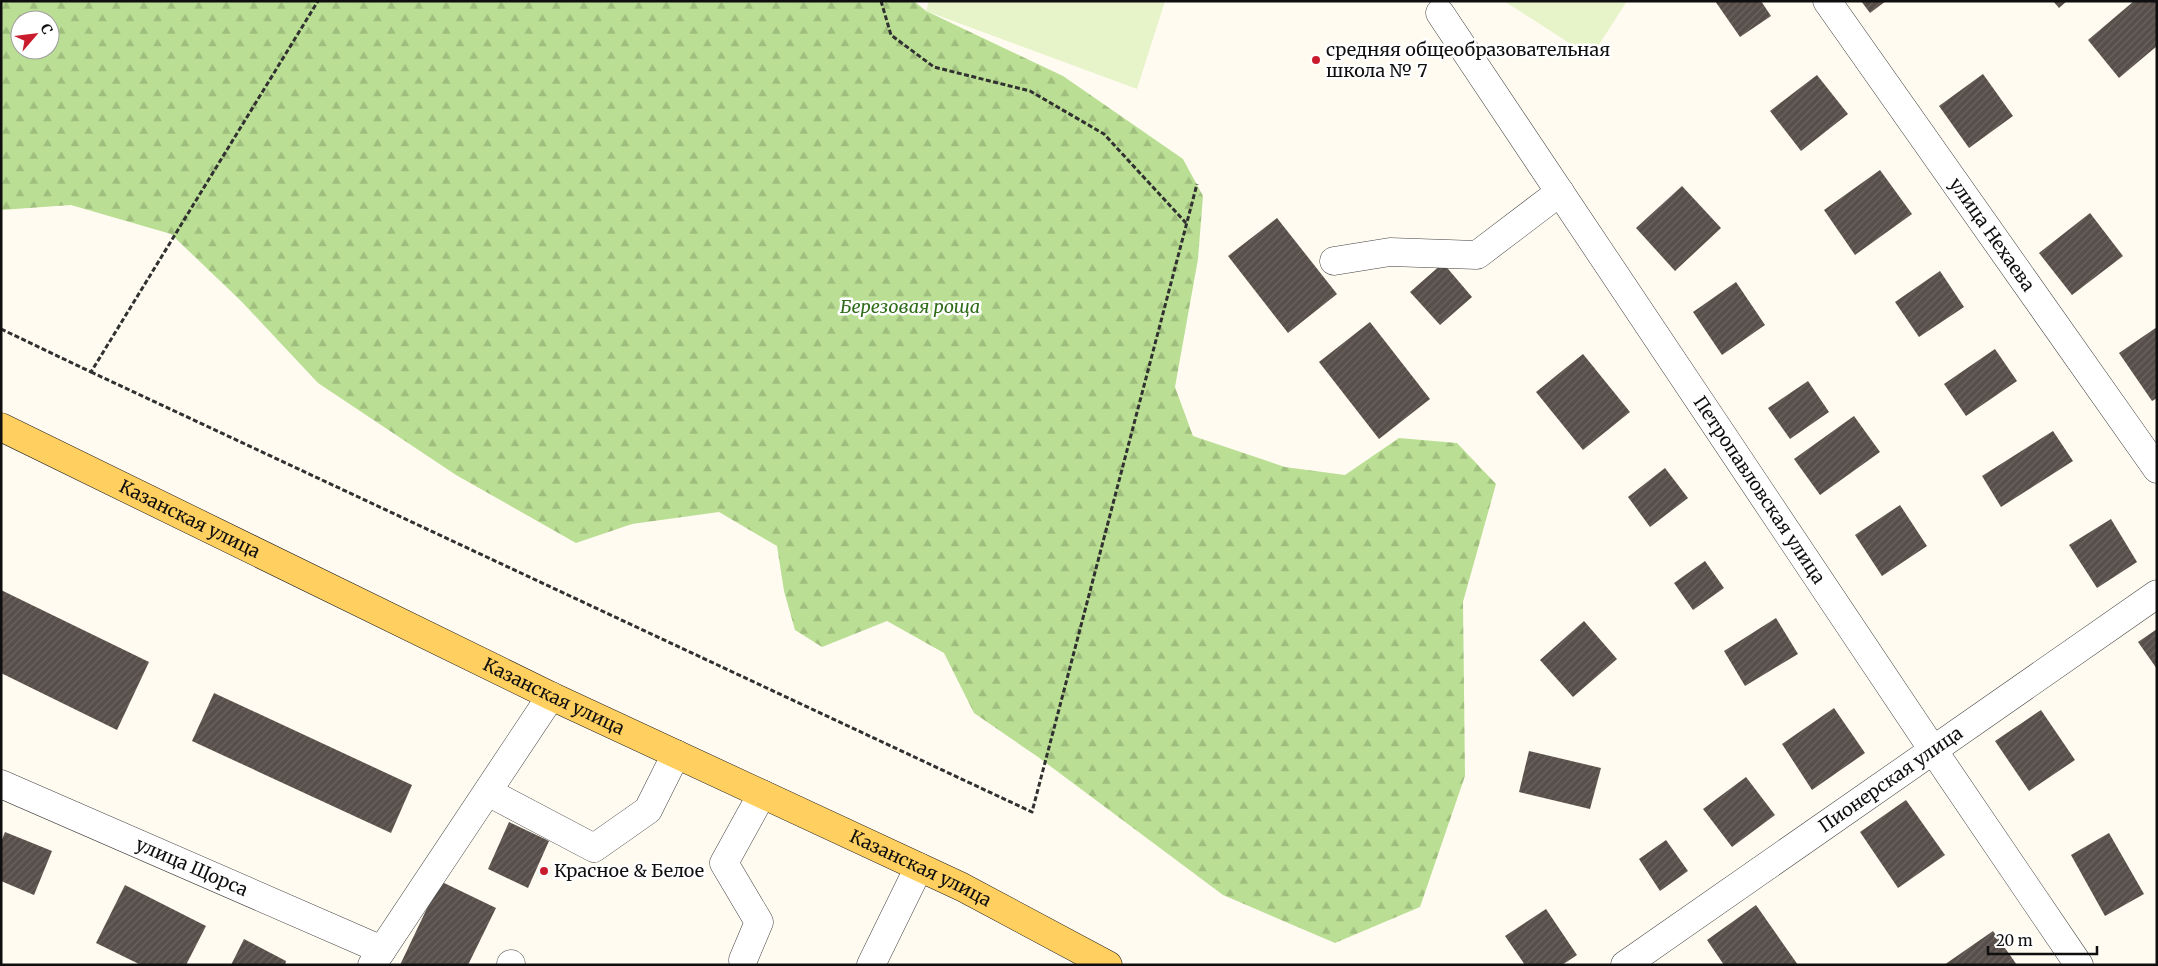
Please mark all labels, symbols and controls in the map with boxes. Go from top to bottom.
north arrow [10,10,60,60]
text: С [36,21,57,37]
place label: средняя общеобразовательная школа № 7 [1326,38,1610,82]
marker: средняя общеобразовательная школа № 7 [1310,54,1322,66]
street label: улица Нехаева [1944,173,2040,296]
park label: Березовая роща [840,295,980,318]
street label: Петропавловская улица [1689,392,1831,588]
street label: Казанская улица [116,475,264,563]
street label: Казанская улица [479,653,629,740]
street label: Пионерская улица [1814,721,1967,837]
street label: Казанская улица [846,824,996,912]
street label: улица Щорса [132,832,252,901]
place label: Красное & Белое [554,859,704,882]
marker: Красное & Белое [538,865,550,877]
scale bar [1988,924,2097,956]
text: 20 m [1996,931,2033,950]

